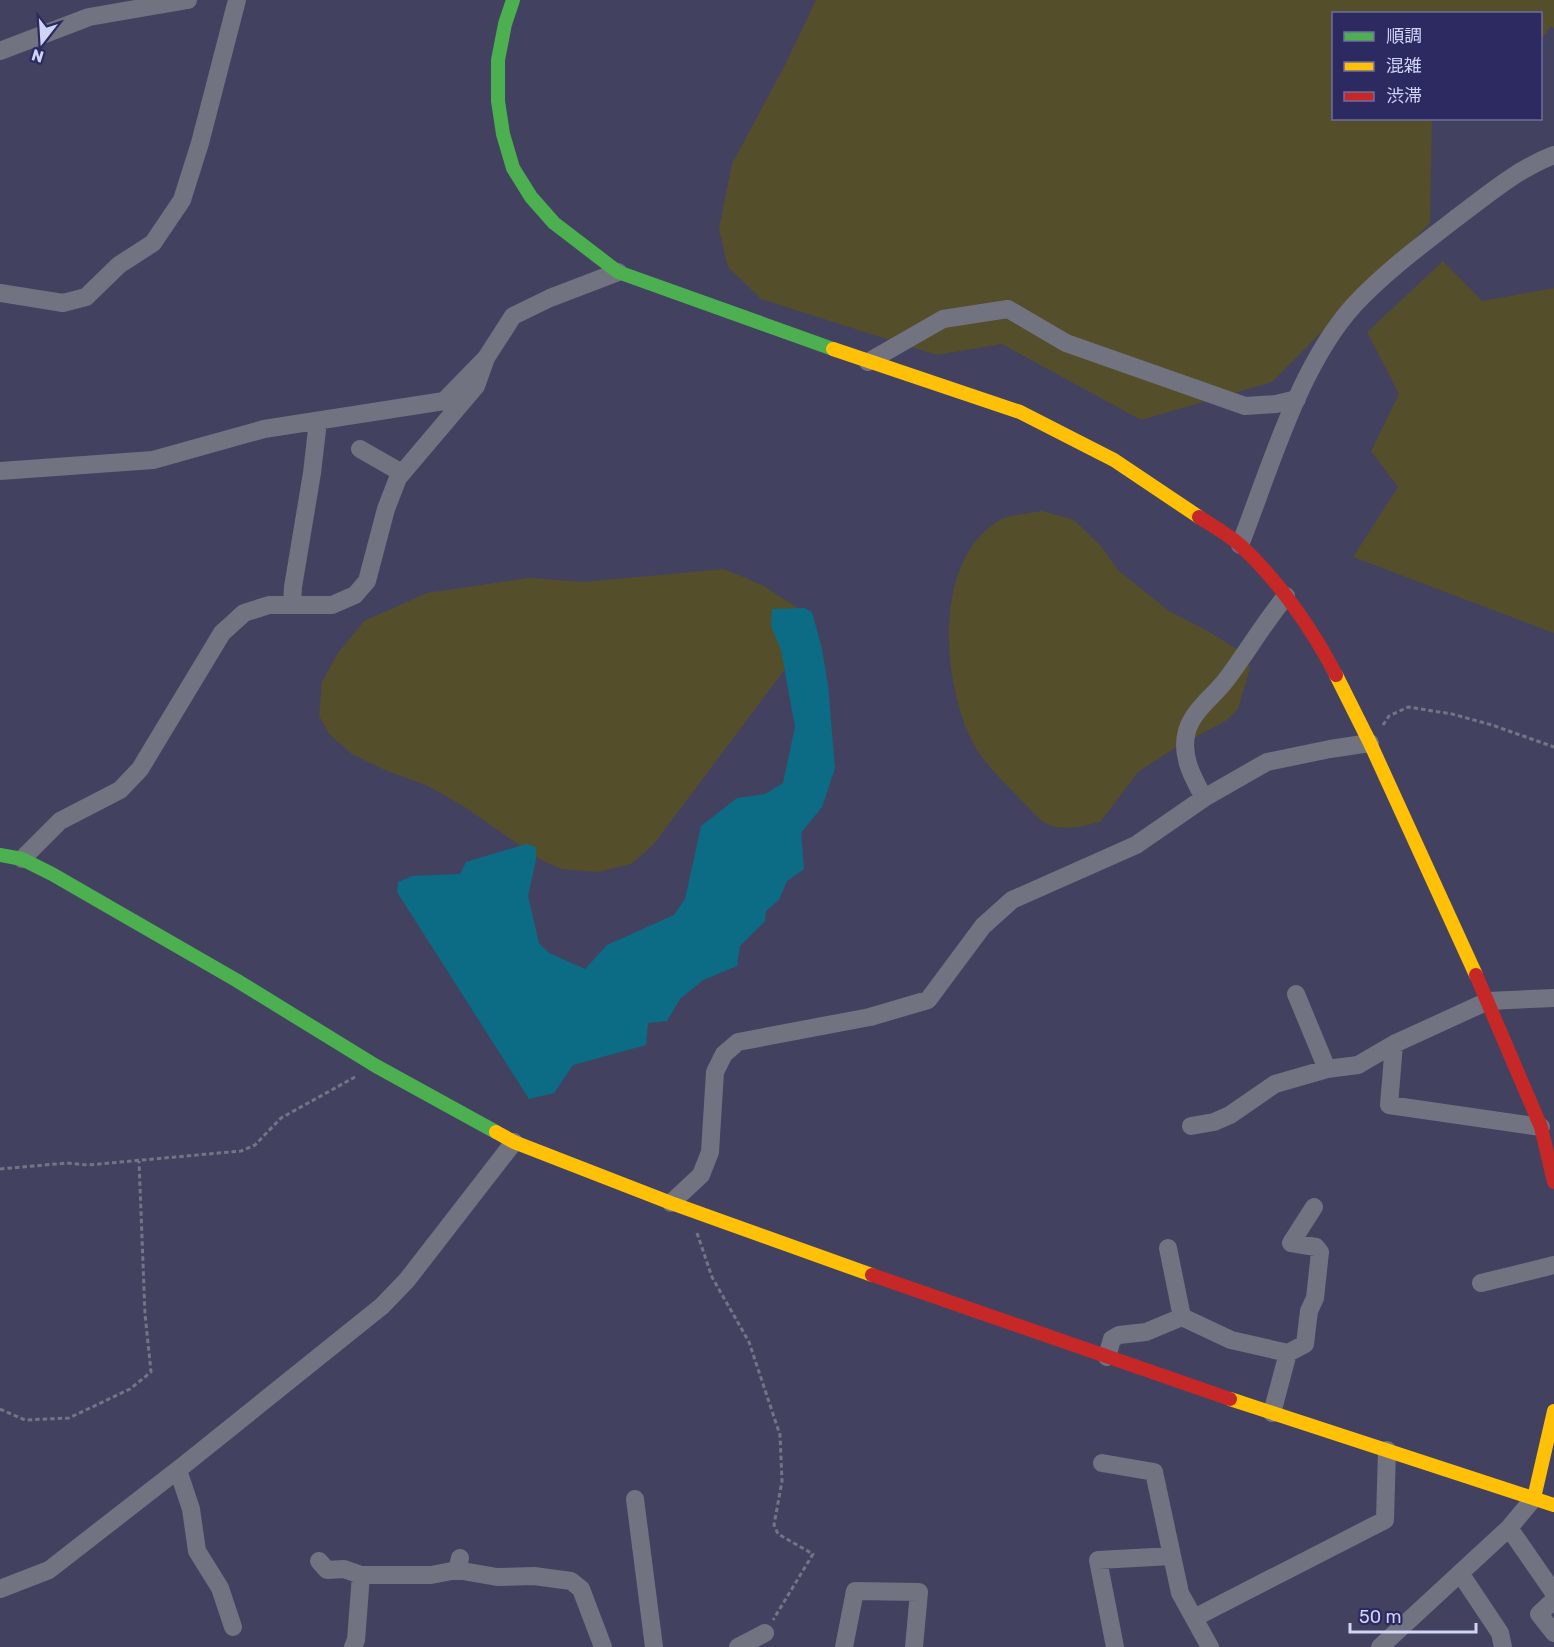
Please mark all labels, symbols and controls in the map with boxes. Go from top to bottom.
north arrow [12,12,72,72]
legend [1332,12,1542,120]
text: 順調 [1386,25,1422,47]
text: N [29,45,46,67]
text: 混雑 [1386,55,1422,77]
text: 渋滞 [1386,85,1422,107]
scale bar [1350,1596,1476,1634]
text: 50 m [1359,1606,1402,1628]

